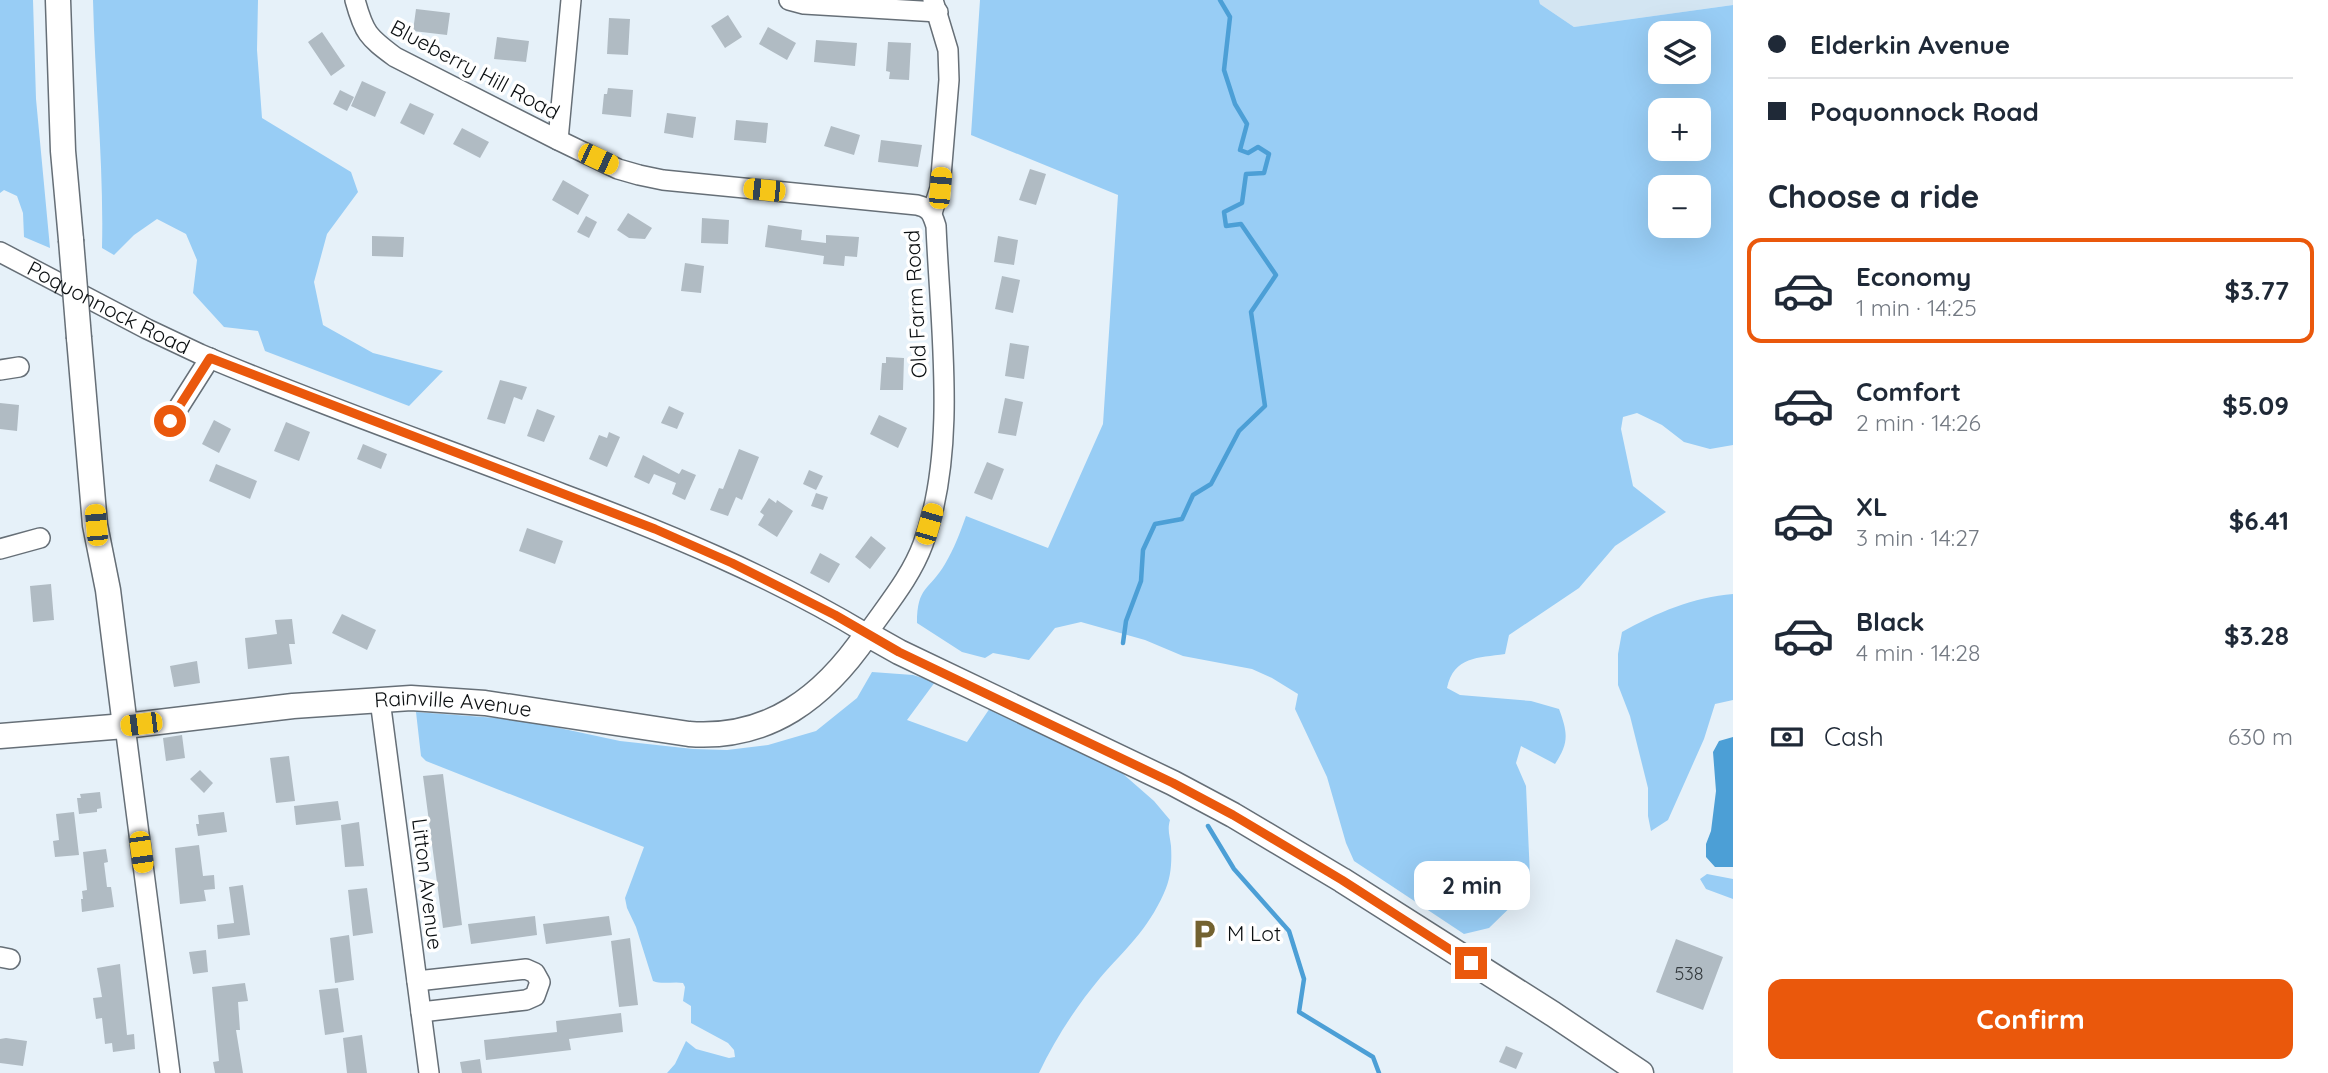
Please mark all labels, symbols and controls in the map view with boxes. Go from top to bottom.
street label: Blueberry Hill Road [387,14,564,125]
map controls [1648,21,1711,238]
button: layers [1648,21,1711,84]
text: Elderkin Avenue [1810,28,2010,61]
text: Poquonnock Road [1810,95,2039,128]
button: + [1648,98,1711,161]
car [575,141,622,177]
car [928,166,953,210]
button: − [1648,175,1711,238]
text: Choose a ride [1768,176,1980,216]
car [743,177,786,203]
street label: Old Farm Road [898,229,932,379]
street label: Poquonnock Road [23,255,194,359]
icon: car [1772,259,1835,322]
text: Economy [1856,260,1971,293]
text: $3.77 [2224,274,2289,307]
text: 1 min · 14:25 [1856,293,1977,322]
icon: car [1772,374,1835,437]
text: Comfort [1856,375,1961,408]
text: $5.09 [2222,389,2289,422]
route start [154,405,186,437]
text: 2 min · 14:26 [1856,408,1981,437]
icon: car [1772,489,1835,552]
text: XL [1856,490,1888,523]
car [914,501,945,547]
car [84,503,109,547]
text: $6.41 [2229,504,2289,537]
text: 3 min · 14:27 [1856,523,1979,552]
icon: car [1772,604,1835,667]
text: Black [1856,605,1925,638]
text: $3.28 [2224,619,2289,652]
text: 4 min · 14:28 [1856,638,1980,667]
street label: Rainville Avenue [373,684,534,722]
car [119,711,164,737]
icon: cash [1768,718,1806,756]
text: Cash [1824,720,1884,753]
text: 630 m [2228,722,2293,751]
street label: Litton Avenue [407,817,449,951]
car [128,830,155,874]
callout: 2 min [1413,862,1529,911]
text: 2 min [1442,871,1502,900]
parking icon: M Lot [1187,917,1221,951]
place label: M Lot [1227,920,1281,946]
route end [1455,947,1487,979]
house number: 538 [1675,962,1703,985]
button: Confirm [1768,979,2293,1059]

